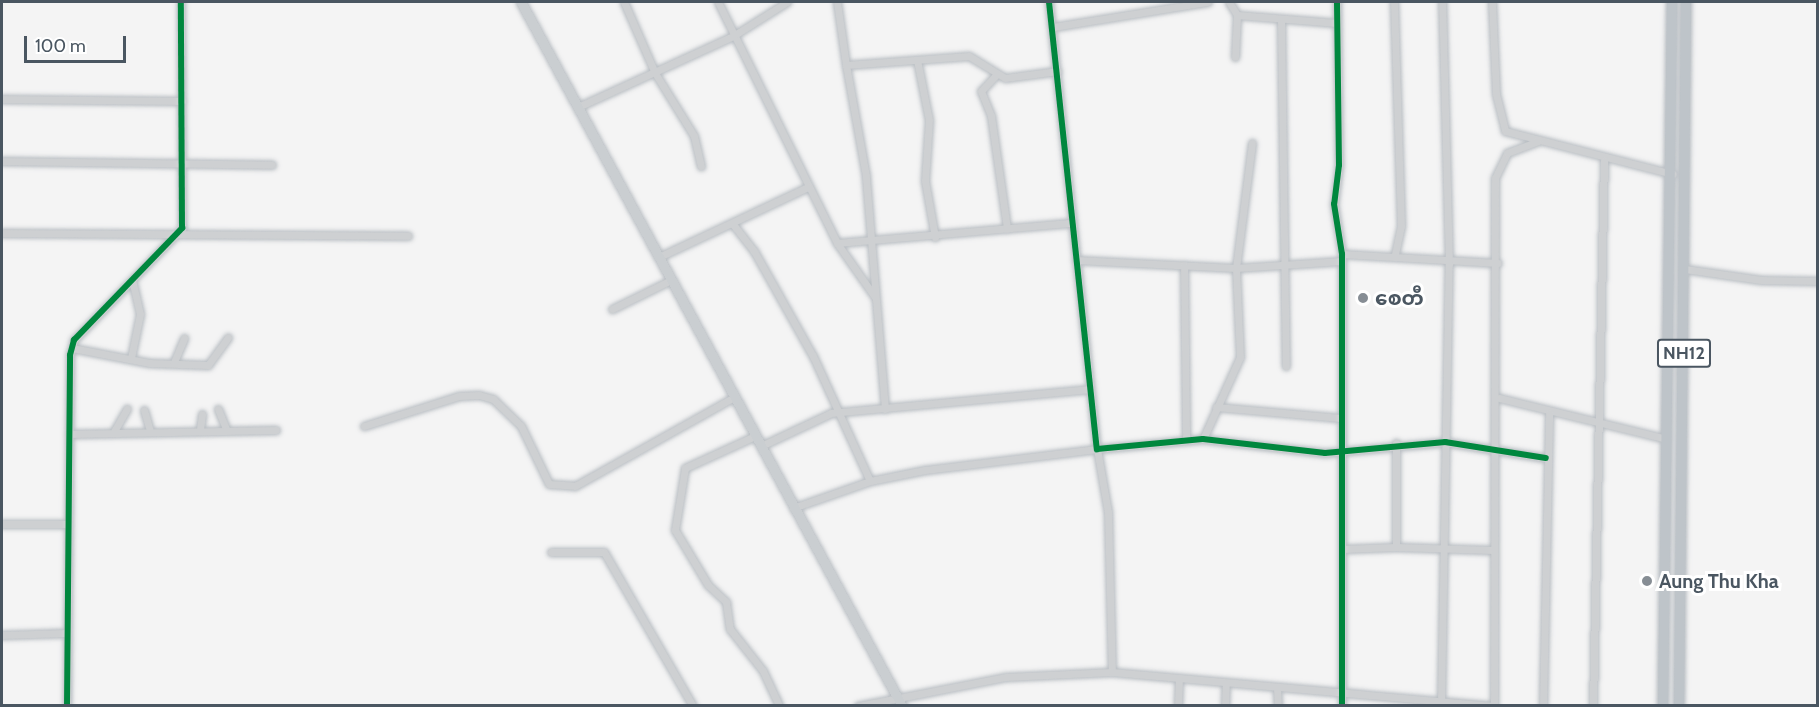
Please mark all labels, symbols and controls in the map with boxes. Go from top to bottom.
scale bar [27,24,129,62]
text: 100 m [35,35,86,57]
place label: စေတီ [1375,286,1424,310]
marker: စေတီ [1356,291,1370,305]
road number: NH12 [1656,338,1712,368]
place label: Aung Thu Kha [1659,569,1779,593]
marker: Aung Thu Kha [1640,574,1654,588]

